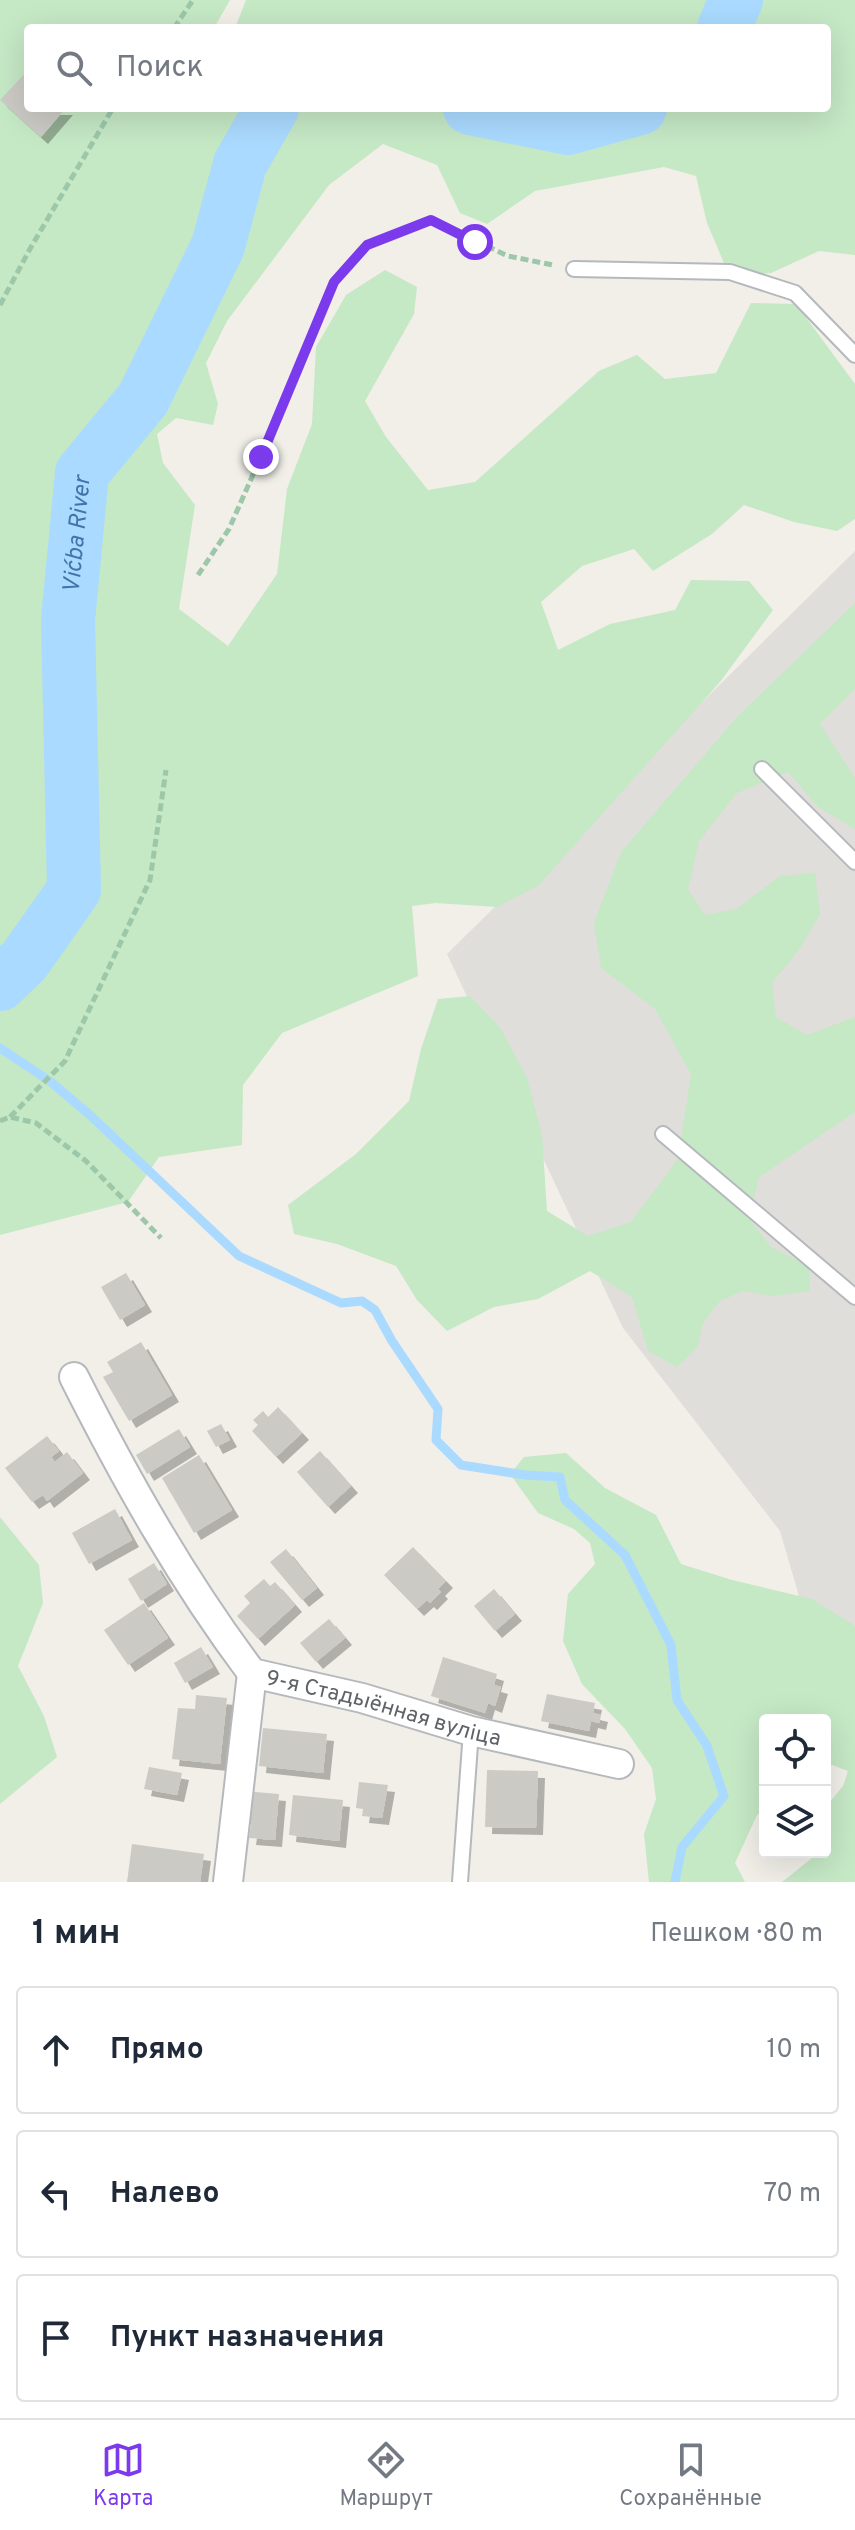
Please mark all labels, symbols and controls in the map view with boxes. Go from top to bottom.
search box [24,24,831,112]
icon: search [52,46,96,90]
text: Поиск [116,50,204,87]
route start [457,224,493,260]
route end [243,439,279,475]
water label: Vićba River [58,473,99,595]
street label: 9-я Стадыённая вуліца [263,1666,503,1753]
map controls [759,1714,831,1858]
button: locate [759,1714,831,1786]
button: layers [759,1786,831,1858]
text: 1 мин [32,1913,120,1956]
text: Пешком · 80 m [650,1918,823,1951]
icon: ahead [34,2028,78,2072]
text: Прямо [110,2032,204,2069]
text: 10 m [766,2034,821,2067]
icon: left [34,2172,78,2216]
text: Налево [110,2176,219,2213]
text: 70 m [763,2178,821,2211]
icon: arrive [34,2316,78,2360]
text: Пункт назначения [110,2320,384,2357]
tab: Карта [93,2438,153,2513]
tab: Маршрут [339,2438,433,2513]
tab: Сохранённые [619,2438,762,2513]

